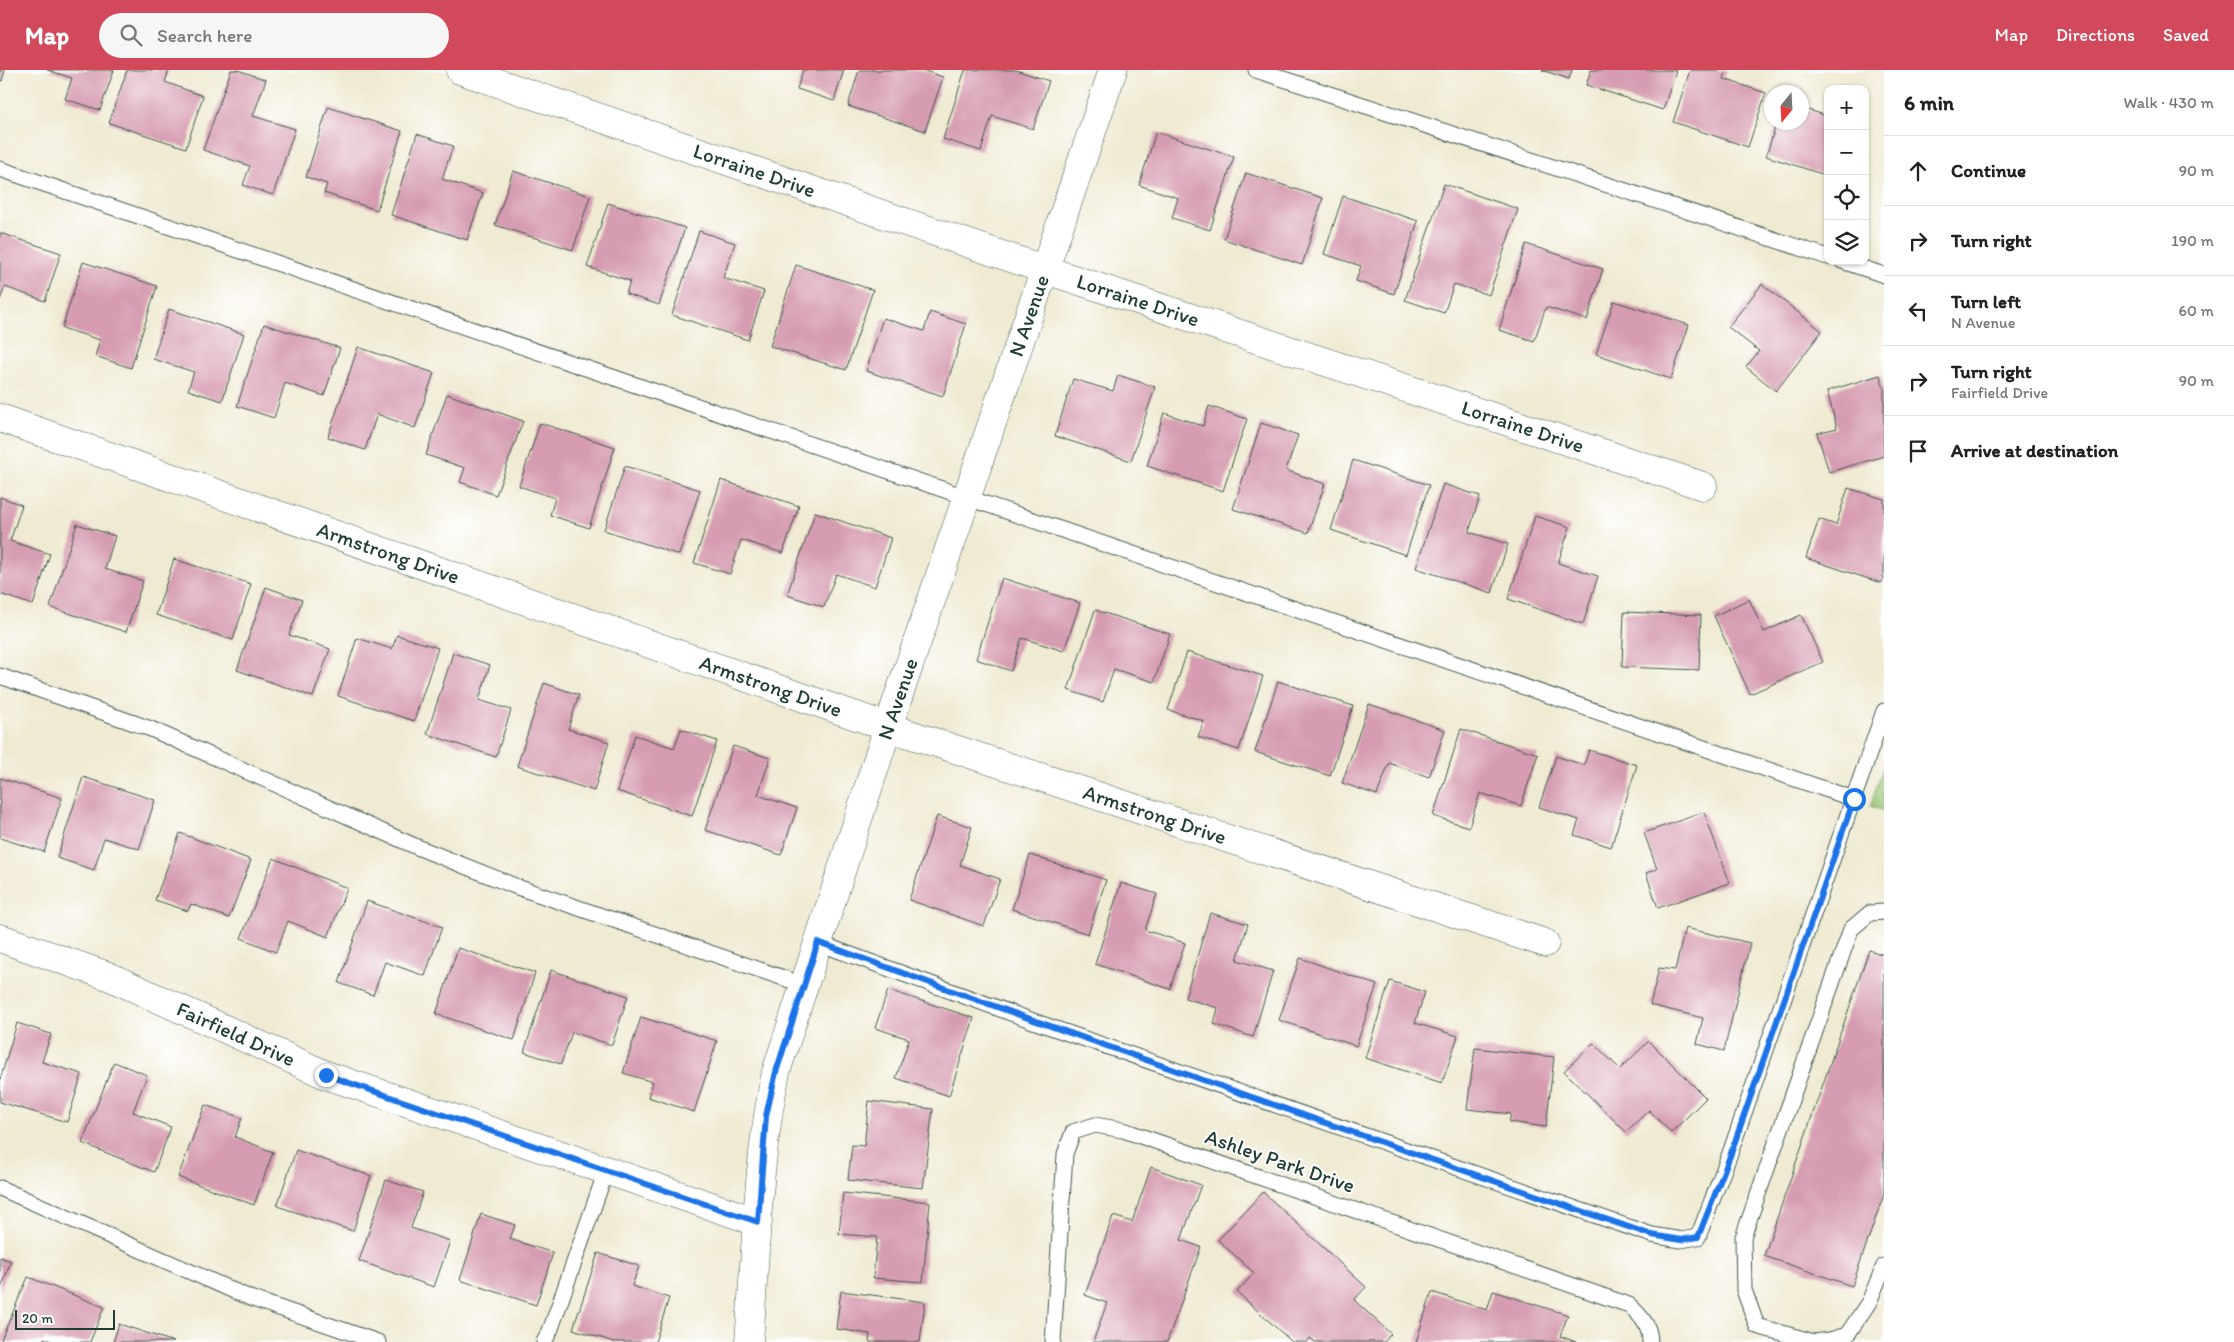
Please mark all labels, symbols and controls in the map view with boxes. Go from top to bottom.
search box [99,13,449,58]
text: Map [25,21,69,50]
icon: search [117,21,145,49]
text: Search here [157,24,252,47]
text: Map [1995,24,2028,46]
text: Directions [2056,24,2135,46]
text: Saved [2163,24,2209,46]
north arrow [1764,85,1809,130]
map controls [1824,85,1869,265]
button: + [1824,85,1869,130]
text: 6 min [1904,90,1954,115]
text: Walk · 430 m [2124,93,2214,112]
button: − [1824,130,1869,175]
street label: Lorraine Drive [690,138,819,202]
icon: ahead [1904,157,1932,185]
text: Continue [1951,159,2026,182]
text: 90 m [2179,161,2214,180]
button: locate [1824,175,1869,220]
button: layers [1824,220,1869,265]
icon: right [1904,227,1932,255]
text: Turn right [1951,229,2032,252]
text: 190 m [2171,231,2214,250]
street label: Lorraine Drive [1074,268,1203,332]
street label: N Avenue [1003,272,1054,360]
text: Turn left [1951,290,2021,313]
icon: left [1904,297,1932,325]
text: 60 m [2179,301,2214,320]
text: N Avenue [1951,313,2015,332]
text: Turn right [1951,360,2032,383]
icon: right [1904,367,1932,395]
text: 90 m [2179,371,2214,390]
text: Fairfield Drive [1951,383,2048,402]
street label: Lorraine Drive [1458,394,1587,458]
icon: arrive [1904,437,1932,465]
text: Arrive at destination [1951,439,2118,462]
street label: Armstrong Drive [314,516,463,589]
street label: Armstrong Drive [696,649,845,722]
street label: N Avenue [872,655,923,743]
street label: Armstrong Drive [1080,779,1230,849]
route start [1843,788,1866,811]
street label: Fairfield Drive [173,996,299,1071]
route end [315,1064,338,1087]
street label: Ashley Park Drive [1202,1123,1358,1198]
scale bar [15,1307,115,1330]
text: 20 m [22,1310,53,1327]

